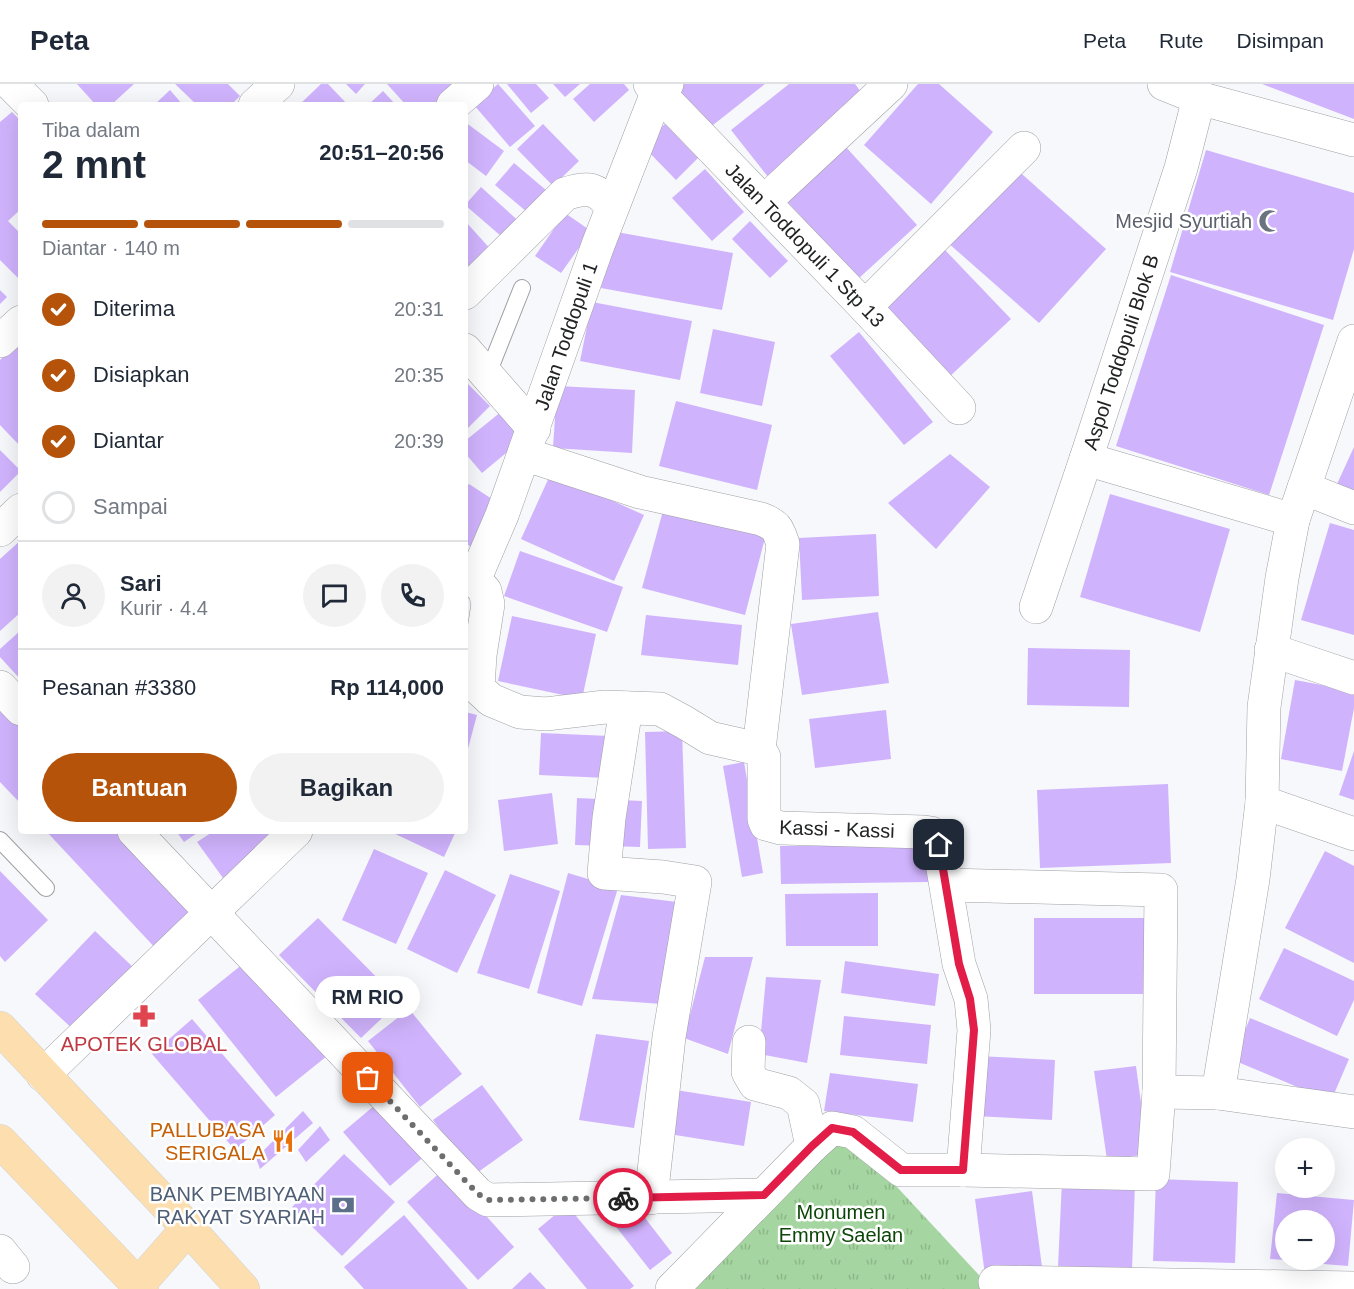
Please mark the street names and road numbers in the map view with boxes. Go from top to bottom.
street label: Jalan Toddopuli 1 Stp 13 [721,159,889,331]
street label: Aspol Toddopuli Blok B [1079,251,1163,453]
street label: Jalan Toddopuli 1 [530,259,602,413]
street label: Kassi - Kassi [779,816,895,842]

